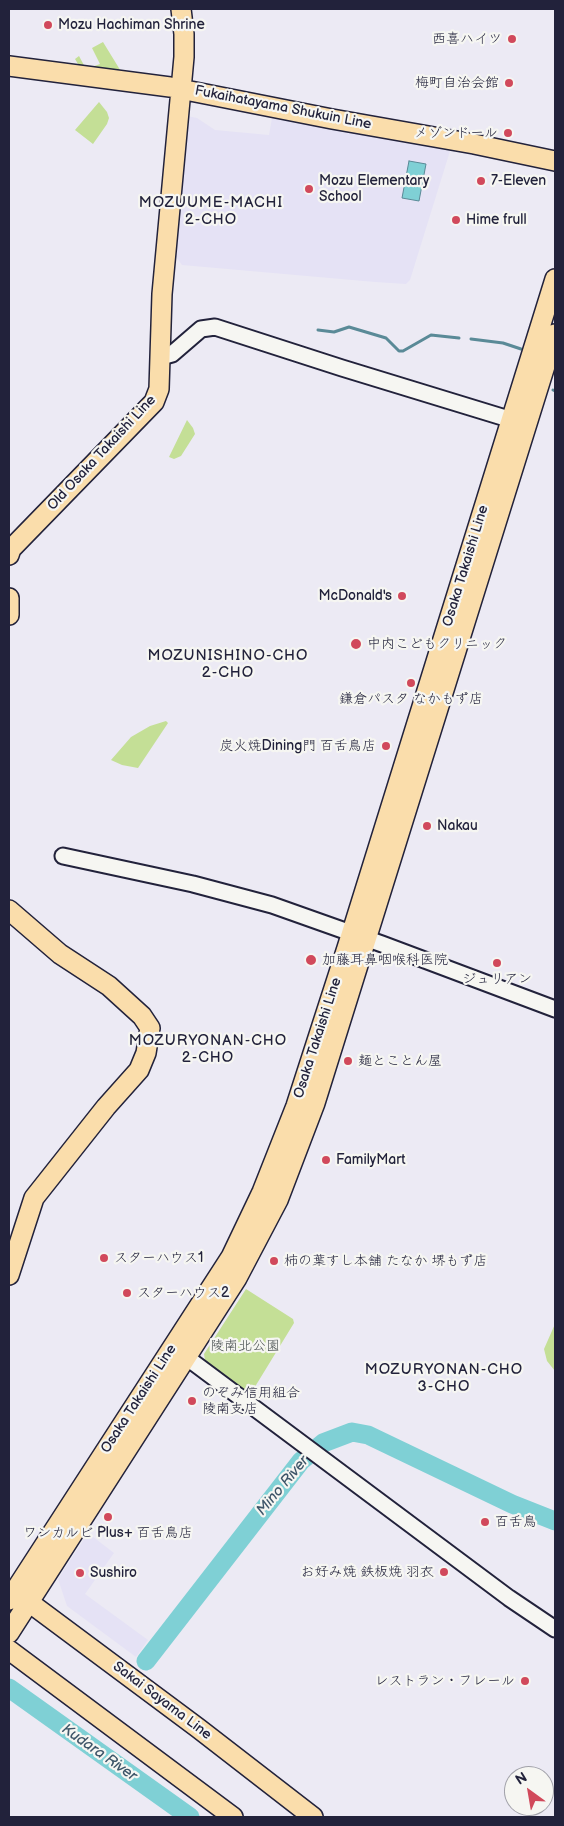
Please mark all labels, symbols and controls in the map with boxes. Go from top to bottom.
place label: Mozu Hachiman Shrine [58,17,205,33]
marker: Mozu Hachiman Shrine [42,19,54,31]
place label: 西喜ハイツ [432,31,502,47]
marker: 西喜ハイツ [506,33,518,45]
place label: 梅町自治会館 [415,75,499,91]
marker: 梅町自治会館 [503,77,515,89]
street label: Fukaihatayama Shukuin Line [193,83,373,133]
place label: メゾンドール [414,125,498,141]
marker: メゾンドール [502,127,514,139]
place label: Mozu Elementary School [319,173,429,206]
place label: 7-Eleven [491,173,546,189]
marker: 7-Eleven [475,175,487,187]
marker: Mozu Elementary School [303,183,315,195]
district label: MOZUUME-MACHI 2-CHO [137,194,285,229]
place label: Hime frull [466,212,527,228]
marker: Hime frull [450,214,462,226]
street label: Old Osaka Takaishi Line [44,392,160,514]
street label: Osaka Takaishi Line [440,503,492,629]
place label: McDonald's [319,588,392,604]
marker: McDonald's [396,590,408,602]
place label: 中内こどもクリニック [367,636,507,652]
marker: 中内こどもクリニック [349,637,363,651]
district label: MOZUNISHINO-CHO 2-CHO [146,647,310,682]
marker: 鎌倉パスタ なかもず店 [405,677,417,689]
place label: 鎌倉パスタ なかもず店 [339,691,483,707]
place label: 炭火焼Dining門 百舌鳥店 [220,738,376,754]
marker: 炭火焼Dining門 百舌鳥店 [380,740,392,752]
place label: Nakau [437,818,478,834]
marker: Nakau [421,820,433,832]
place label: 加藤耳鼻咽喉科医院 [322,952,448,968]
marker: 加藤耳鼻咽喉科医院 [304,953,318,967]
marker: ジュリアン [491,957,503,969]
place label: ジュリアン [462,971,532,987]
street label: Osaka Takaishi Line [291,976,345,1100]
district label: MOZURYONAN-CHO 2-CHO [127,1032,289,1067]
place label: 麺とことん屋 [358,1053,442,1069]
marker: 麺とことん屋 [342,1055,354,1067]
place label: FamilyMart [336,1152,406,1168]
marker: FamilyMart [320,1154,332,1166]
place label: スターハウス1 [114,1250,203,1266]
marker: スターハウス1 [98,1252,110,1264]
place label: 柿の葉すし本舗 たなか 堺もず店 [284,1253,488,1269]
marker: 柿の葉すし本舗 たなか 堺もず店 [268,1255,280,1267]
place label: スターハウス2 [137,1285,229,1301]
marker: スターハウス2 [121,1287,133,1299]
park label: 陵南北公園 [210,1338,280,1354]
street label: Osaka Takaishi Line [98,1342,180,1456]
district label: MOZURYONAN-CHO 3-CHO [363,1361,525,1396]
place label: のぞみ信用組合 陵南支店 [202,1385,300,1418]
marker: のぞみ信用組合 陵南支店 [186,1395,198,1407]
water label: Mino River [253,1453,313,1519]
marker: ワンカルビ Plus+ 百舌鳥店 [102,1511,114,1523]
place label: 百舌鳥 [495,1514,537,1530]
marker: 百舌鳥 [479,1516,491,1528]
place label: ワンカルビ Plus+ 百舌鳥店 [23,1525,193,1541]
place label: お好み焼 鉄板焼 羽衣 [300,1564,434,1580]
place label: Sushiro [90,1565,137,1581]
marker: お好み焼 鉄板焼 羽衣 [438,1566,450,1578]
marker: Sushiro [74,1567,86,1579]
street label: Sakai Sayama Line [109,1658,215,1744]
place label: レストラン・フレール [374,1673,515,1689]
marker: レストラン・フレール [519,1675,531,1687]
water label: Kudara River [58,1721,140,1785]
north arrow [504,1766,554,1816]
text: N [512,1769,530,1789]

